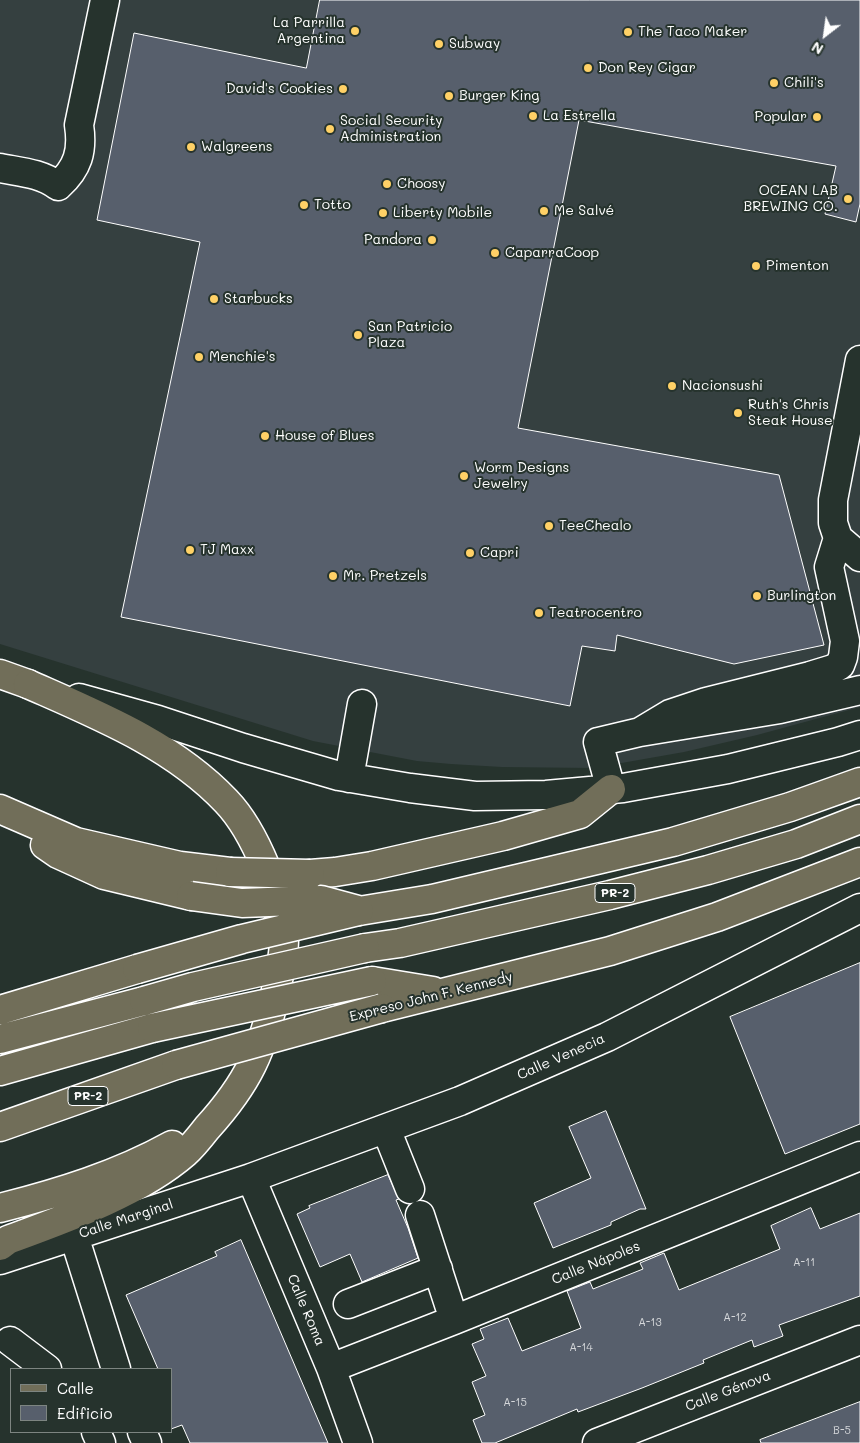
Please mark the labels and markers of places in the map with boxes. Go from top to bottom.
place label: La Parrilla Argentina [273,15,345,48]
place label: The Taco Maker [638,24,747,40]
marker: La Parrilla Argentina [349,25,361,37]
marker: The Taco Maker [622,26,634,38]
place label: Subway [449,36,500,52]
marker: Subway [433,38,445,50]
place label: Don Rey Cigar [598,60,696,76]
marker: Don Rey Cigar [582,62,594,74]
place label: Chili's [784,75,824,91]
marker: Chili's [768,77,780,89]
place label: David's Cookies [226,81,333,97]
marker: David's Cookies [337,83,349,95]
place label: Burger King [459,88,539,104]
marker: Burger King [443,90,455,102]
place label: La Estrella [543,108,616,124]
place label: Popular [755,109,807,125]
marker: La Estrella [527,110,539,122]
marker: Popular [811,111,823,123]
place label: Social Security Administration [340,113,443,146]
marker: Social Security Administration [324,123,336,135]
place label: Walgreens [201,139,273,155]
marker: Walgreens [185,141,197,153]
place label: Choosy [397,176,446,192]
marker: Choosy [381,178,393,190]
place label: OCEAN LAB BREWING CO. [743,183,838,216]
marker: OCEAN LAB BREWING CO. [842,193,854,205]
place label: Totto [314,197,351,213]
marker: Totto [298,199,310,211]
place label: Me Salvé [554,203,614,219]
place label: Liberty Mobile [393,205,492,221]
marker: Me Salvé [538,205,550,217]
marker: Liberty Mobile [377,207,389,219]
place label: Pandora [364,232,422,248]
marker: Pandora [426,234,438,246]
place label: CaparraCoop [505,245,599,261]
marker: CaparraCoop [489,247,501,259]
place label: Pimenton [766,258,829,274]
marker: Pimenton [750,260,762,272]
place label: Starbucks [224,291,293,307]
marker: Starbucks [208,293,220,305]
place label: San Patricio Plaza [368,319,452,352]
marker: San Patricio Plaza [352,329,364,341]
place label: Menchie's [209,349,276,365]
marker: Menchie's [193,351,205,363]
place label: Nacionsushi [682,378,763,394]
marker: Nacionsushi [666,380,678,392]
place label: Ruth's Chris Steak House [748,397,833,430]
marker: Ruth's Chris Steak House [732,407,744,419]
place label: House of Blues [275,428,374,444]
marker: House of Blues [259,430,271,442]
place label: Worm Designs Jewelry [474,460,569,492]
marker: Worm Designs Jewelry [458,470,470,482]
place label: TeeChealo [559,518,631,534]
marker: TeeChealo [543,520,555,532]
place label: TJ Maxx [200,542,254,558]
marker: TJ Maxx [184,544,196,556]
place label: Capri [480,545,519,561]
marker: Capri [464,547,476,559]
place label: Mr. Pretzels [343,568,427,584]
marker: Mr. Pretzels [327,570,339,582]
place label: Burlington [767,588,836,604]
marker: Burlington [751,590,763,602]
place label: Teatrocentro [549,605,642,621]
marker: Teatrocentro [533,607,545,619]

